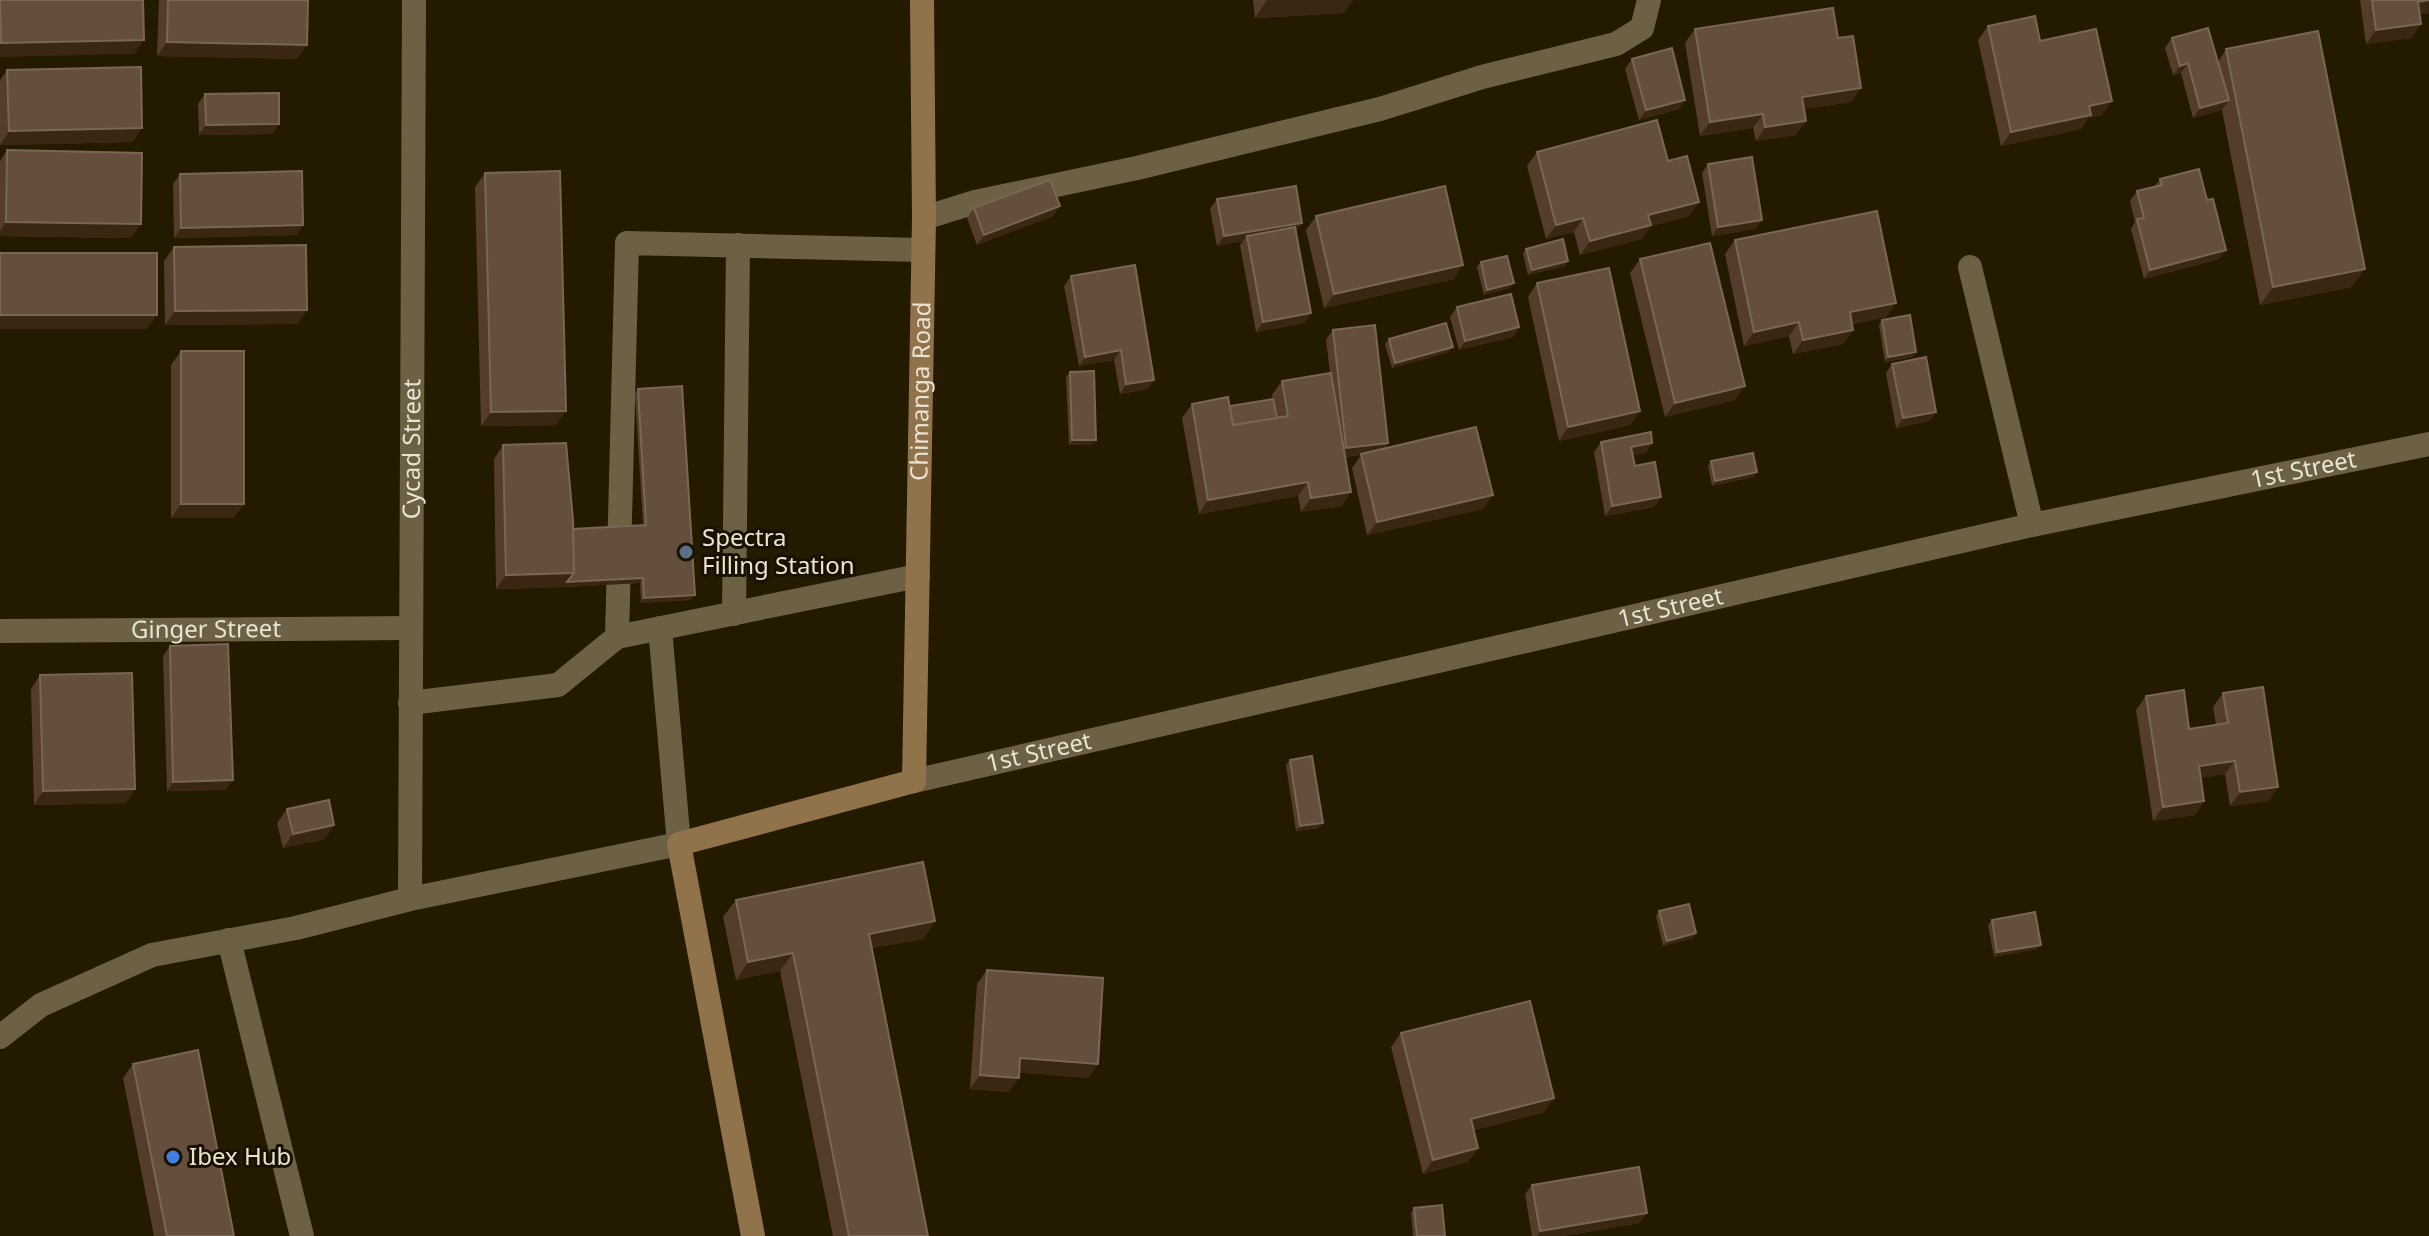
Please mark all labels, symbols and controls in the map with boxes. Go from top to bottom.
street label: Chimanga Road [901,301,938,481]
street label: Cycad Street [394,378,427,519]
street label: 1st Street [2247,441,2359,495]
place label: Spectra Filling Station [702,520,855,581]
marker: Spectra Filling Station [677,543,695,561]
street label: 1st Street [1614,578,1726,634]
street label: Ginger Street [131,611,281,645]
street label: 1st Street [982,723,1095,779]
place label: Ibex Hub [189,1139,291,1172]
marker: Ibex Hub [164,1148,182,1166]

